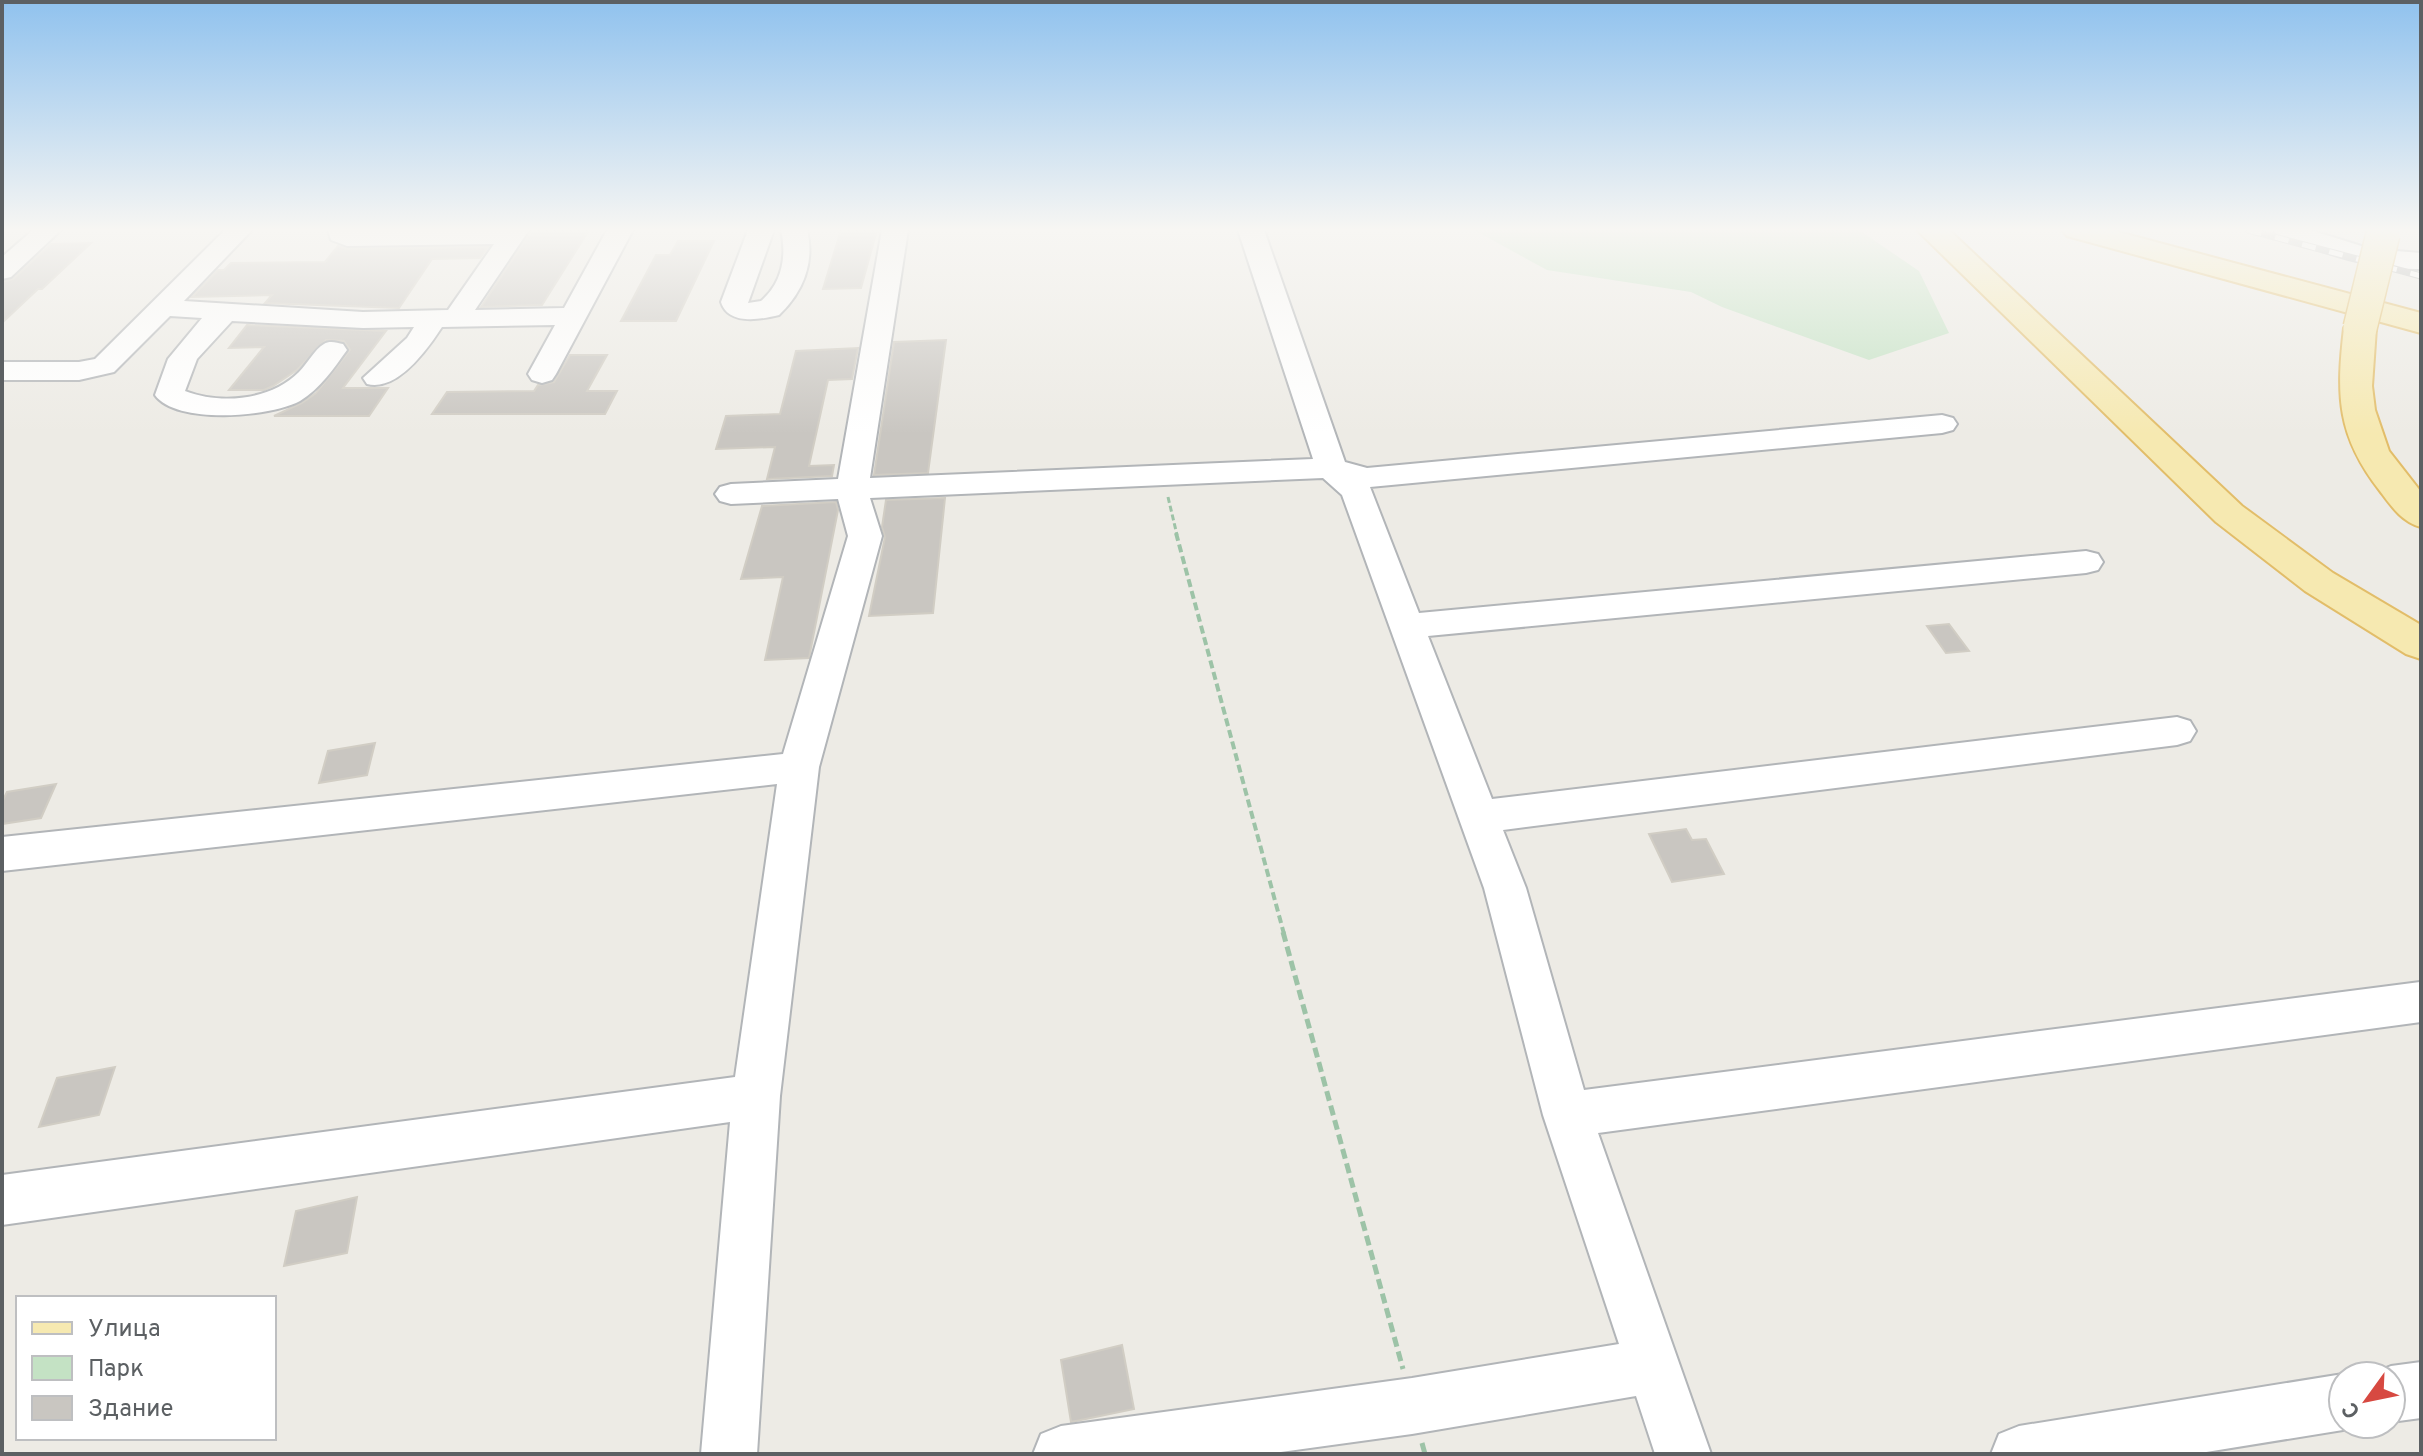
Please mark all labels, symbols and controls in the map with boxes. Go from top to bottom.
legend [16,1296,276,1440]
text: Улица [88,1315,161,1345]
text: Парк [88,1355,144,1385]
north arrow [2327,1360,2407,1440]
text: Здание [88,1395,174,1425]
text: С [2337,1396,2367,1423]

